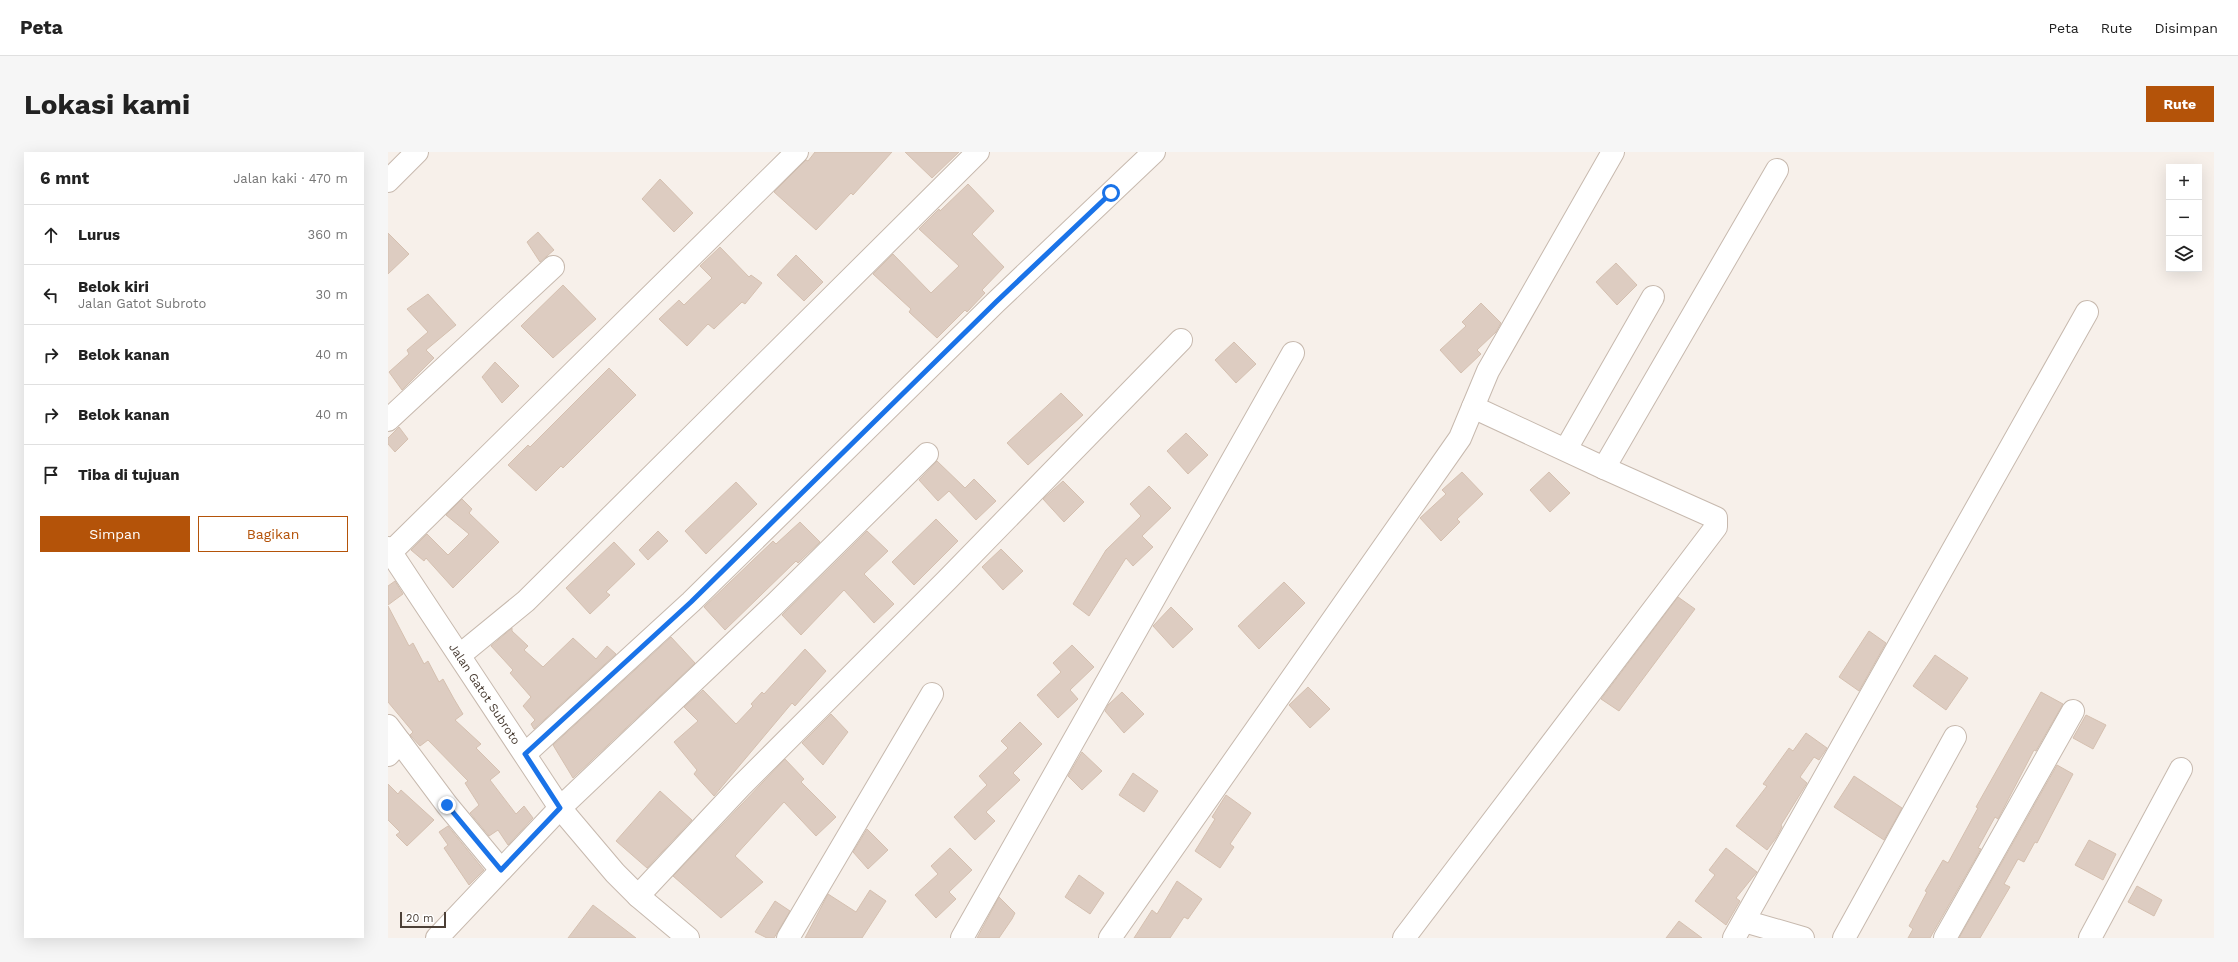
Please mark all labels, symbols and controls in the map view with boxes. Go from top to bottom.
text: Peta [20,16,63,39]
text: Peta [2049,20,2079,36]
text: Rute [2101,20,2132,36]
text: Disimpan [2154,20,2218,36]
button: Rute [2146,86,2214,122]
text: Lokasi kami [24,88,190,121]
map controls [2166,164,2202,272]
button: + [2166,164,2202,200]
text: 6 mnt [40,168,89,188]
text: Jalan kaki · 470 m [233,171,348,186]
route start [1102,184,1120,202]
button: − [2166,200,2202,236]
icon: ahead [40,224,62,246]
text: Lurus [78,226,120,244]
text: 360 m [308,227,348,242]
button: layers [2166,236,2202,272]
text: Belok kiri [78,278,149,296]
icon: left [40,284,62,306]
text: 30 m [316,287,348,302]
text: Jalan Gatot Subroto [78,296,206,311]
icon: right [40,344,62,366]
text: Belok kanan [78,346,169,364]
text: 40 m [315,347,348,362]
icon: right [40,404,62,426]
text: Belok kanan [78,406,169,424]
text: 40 m [315,407,348,422]
icon: arrive [40,464,62,486]
text: Tiba di tujuan [78,466,180,484]
button: Simpan [40,516,190,552]
button: Bagikan [198,516,348,552]
street label: Jalan Gatot Subroto [446,641,523,747]
route end [438,796,456,814]
scale bar [400,910,446,929]
text: 20 m [406,912,434,925]

